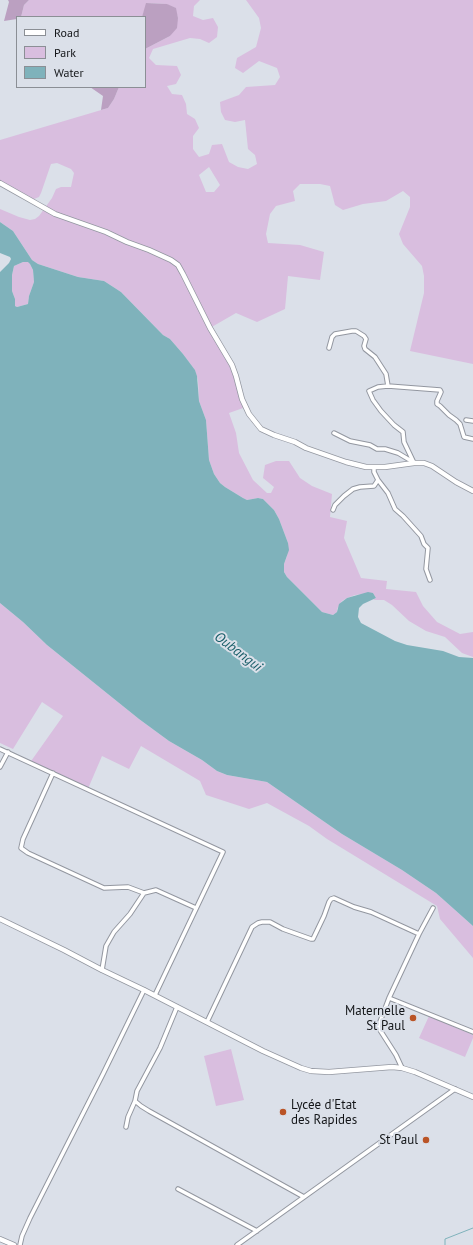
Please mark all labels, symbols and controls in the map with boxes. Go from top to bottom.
legend [16,16,146,88]
text: Road [54,25,79,40]
text: Park [54,45,76,60]
text: Water [54,65,84,80]
water label: Oubangui [211,629,265,675]
place label: Maternelle St Paul [345,1003,405,1034]
marker: Maternelle St Paul [408,1013,418,1023]
place label: Lycée d'Etat des Rapides [291,1097,357,1128]
marker: Lycée d'Etat des Rapides [278,1107,288,1117]
place label: St Paul [379,1132,418,1148]
marker: St Paul [421,1135,431,1145]

